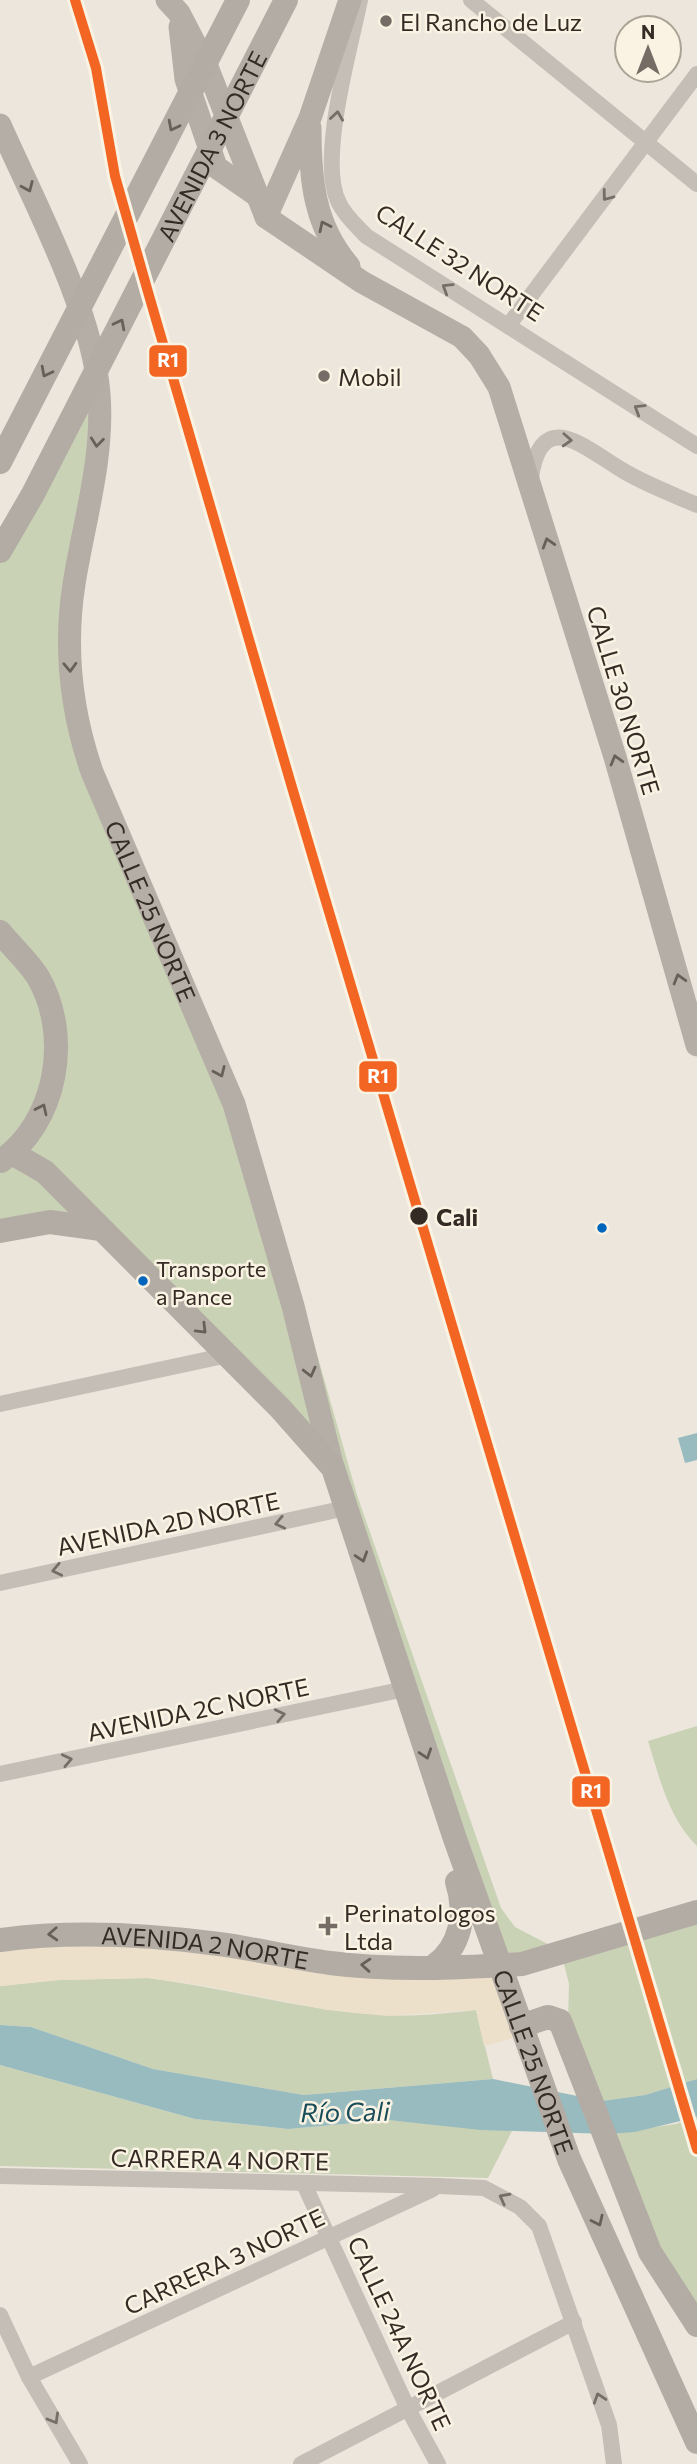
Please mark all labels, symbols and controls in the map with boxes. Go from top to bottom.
place label: El Rancho de Luz [400,7,582,36]
marker: El Rancho de Luz [378,13,394,29]
north arrow [613,14,683,84]
text: N [641,20,655,43]
street label: AVENIDA 3 NORTE [151,46,272,246]
one-way arrow [329,110,344,122]
one-way arrow [167,119,181,131]
one-way arrow [20,180,34,192]
one-way arrow [603,188,615,201]
street label: CALLE 32 NORTE [371,197,549,327]
one-way arrow [318,221,332,233]
one-way arrow [442,283,455,296]
one-way arrow [112,319,125,331]
line badge: R1 [148,344,188,378]
text: R1 [157,348,179,371]
place label: Mobil [338,362,402,391]
one-way arrow [41,365,55,377]
marker: Mobil [316,368,332,384]
one-way arrow [634,405,647,418]
one-way arrow [562,433,573,448]
one-way arrow [90,437,105,448]
one-way arrow [542,538,557,550]
street label: CALLE 30 NORTE [581,602,667,798]
one-way arrow [63,662,78,673]
one-way arrow [609,755,624,767]
street label: CALLE 25 NORTE [100,816,203,1006]
one-way arrow [672,973,687,985]
line badge: R1 [358,1060,398,1093]
one-way arrow [212,1064,226,1077]
text: R1 [367,1064,389,1087]
one-way arrow [34,1104,48,1116]
place label: Cali [436,1202,478,1231]
marker: Cali [408,1205,430,1227]
unlabelled marker [595,1221,609,1235]
place label: Transporte a Pance [156,1255,266,1310]
marker: Transporte a Pance [136,1274,150,1288]
one-way arrow [193,1321,206,1334]
one-way arrow [301,1366,316,1378]
street label: AVENIDA 2D NORTE [54,1485,282,1561]
one-way arrow [274,1514,286,1529]
one-way arrow [354,1550,368,1562]
one-way arrow [51,1562,63,1577]
street label: AVENIDA 2C NORTE [85,1671,311,1747]
one-way arrow [274,1709,286,1724]
one-way arrow [418,1747,433,1759]
one-way arrow [61,1753,73,1768]
line badge: R1 [571,1775,611,1808]
text: R1 [580,1779,602,1802]
place label: Perinatologos Ltda [344,1898,496,1955]
marker: Perinatologos Ltda [318,1916,338,1936]
street label: AVENIDA 2 NORTE [101,1920,311,1974]
one-way arrow [47,1926,58,1941]
one-way arrow [361,1958,372,1973]
street label: CALLE 25 NORTE [488,1965,581,2158]
water label: Río Cali [300,2095,391,2127]
street label: CARRERA 4 NORTE [110,2143,330,2175]
one-way arrow [498,2193,511,2206]
street label: CARRERA 3 NORTE [119,2202,329,2320]
one-way arrow [590,2214,604,2226]
street label: CALLE 24A NORTE [342,2231,458,2435]
one-way arrow [593,2392,608,2404]
one-way arrow [45,2412,58,2425]

